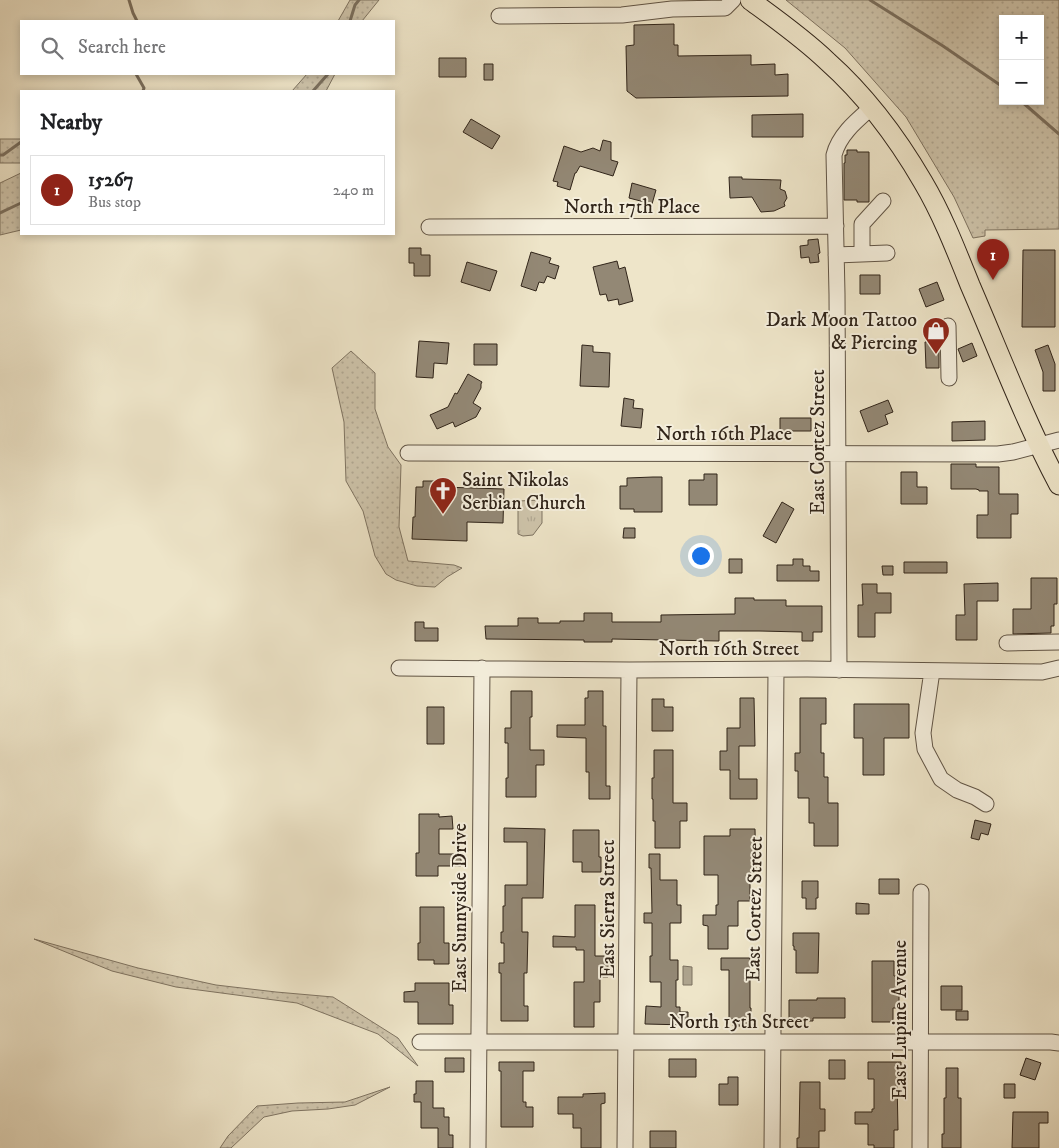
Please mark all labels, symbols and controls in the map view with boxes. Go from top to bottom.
map controls [999,15,1044,105]
button: + [999,15,1044,60]
search box [20,20,395,75]
icon: search [38,34,66,62]
text: Search here [78,36,166,59]
button: − [999,60,1044,105]
text: Nearby [40,110,102,136]
text: 15267 [88,169,134,192]
text: 1 [54,180,60,200]
text: 240 m [333,180,374,200]
text: Bus stop [88,192,141,212]
street label: North 17th Place [564,195,700,220]
pin: 1 [977,239,1009,280]
place label: Dark Moon Tattoo & Piercing [766,308,917,356]
shop icon: Dark Moon Tattoo & Piercing [921,316,951,355]
street label: East Cortez Street [806,369,831,515]
street label: North 16th Place [656,422,792,447]
place label: Saint Nikolas Serbian Church [462,468,586,516]
church icon: Saint Nikolas Serbian Church [428,476,458,515]
your location [688,543,714,569]
street label: North 16th Street [659,637,799,662]
street label: East Sunnyside Drive [448,823,473,993]
street label: East Cortez Street [741,836,769,982]
street label: East Sierra Street [596,840,621,978]
street label: East Lupine Avenue [888,940,913,1100]
street label: North 15th Street [669,1010,809,1035]

